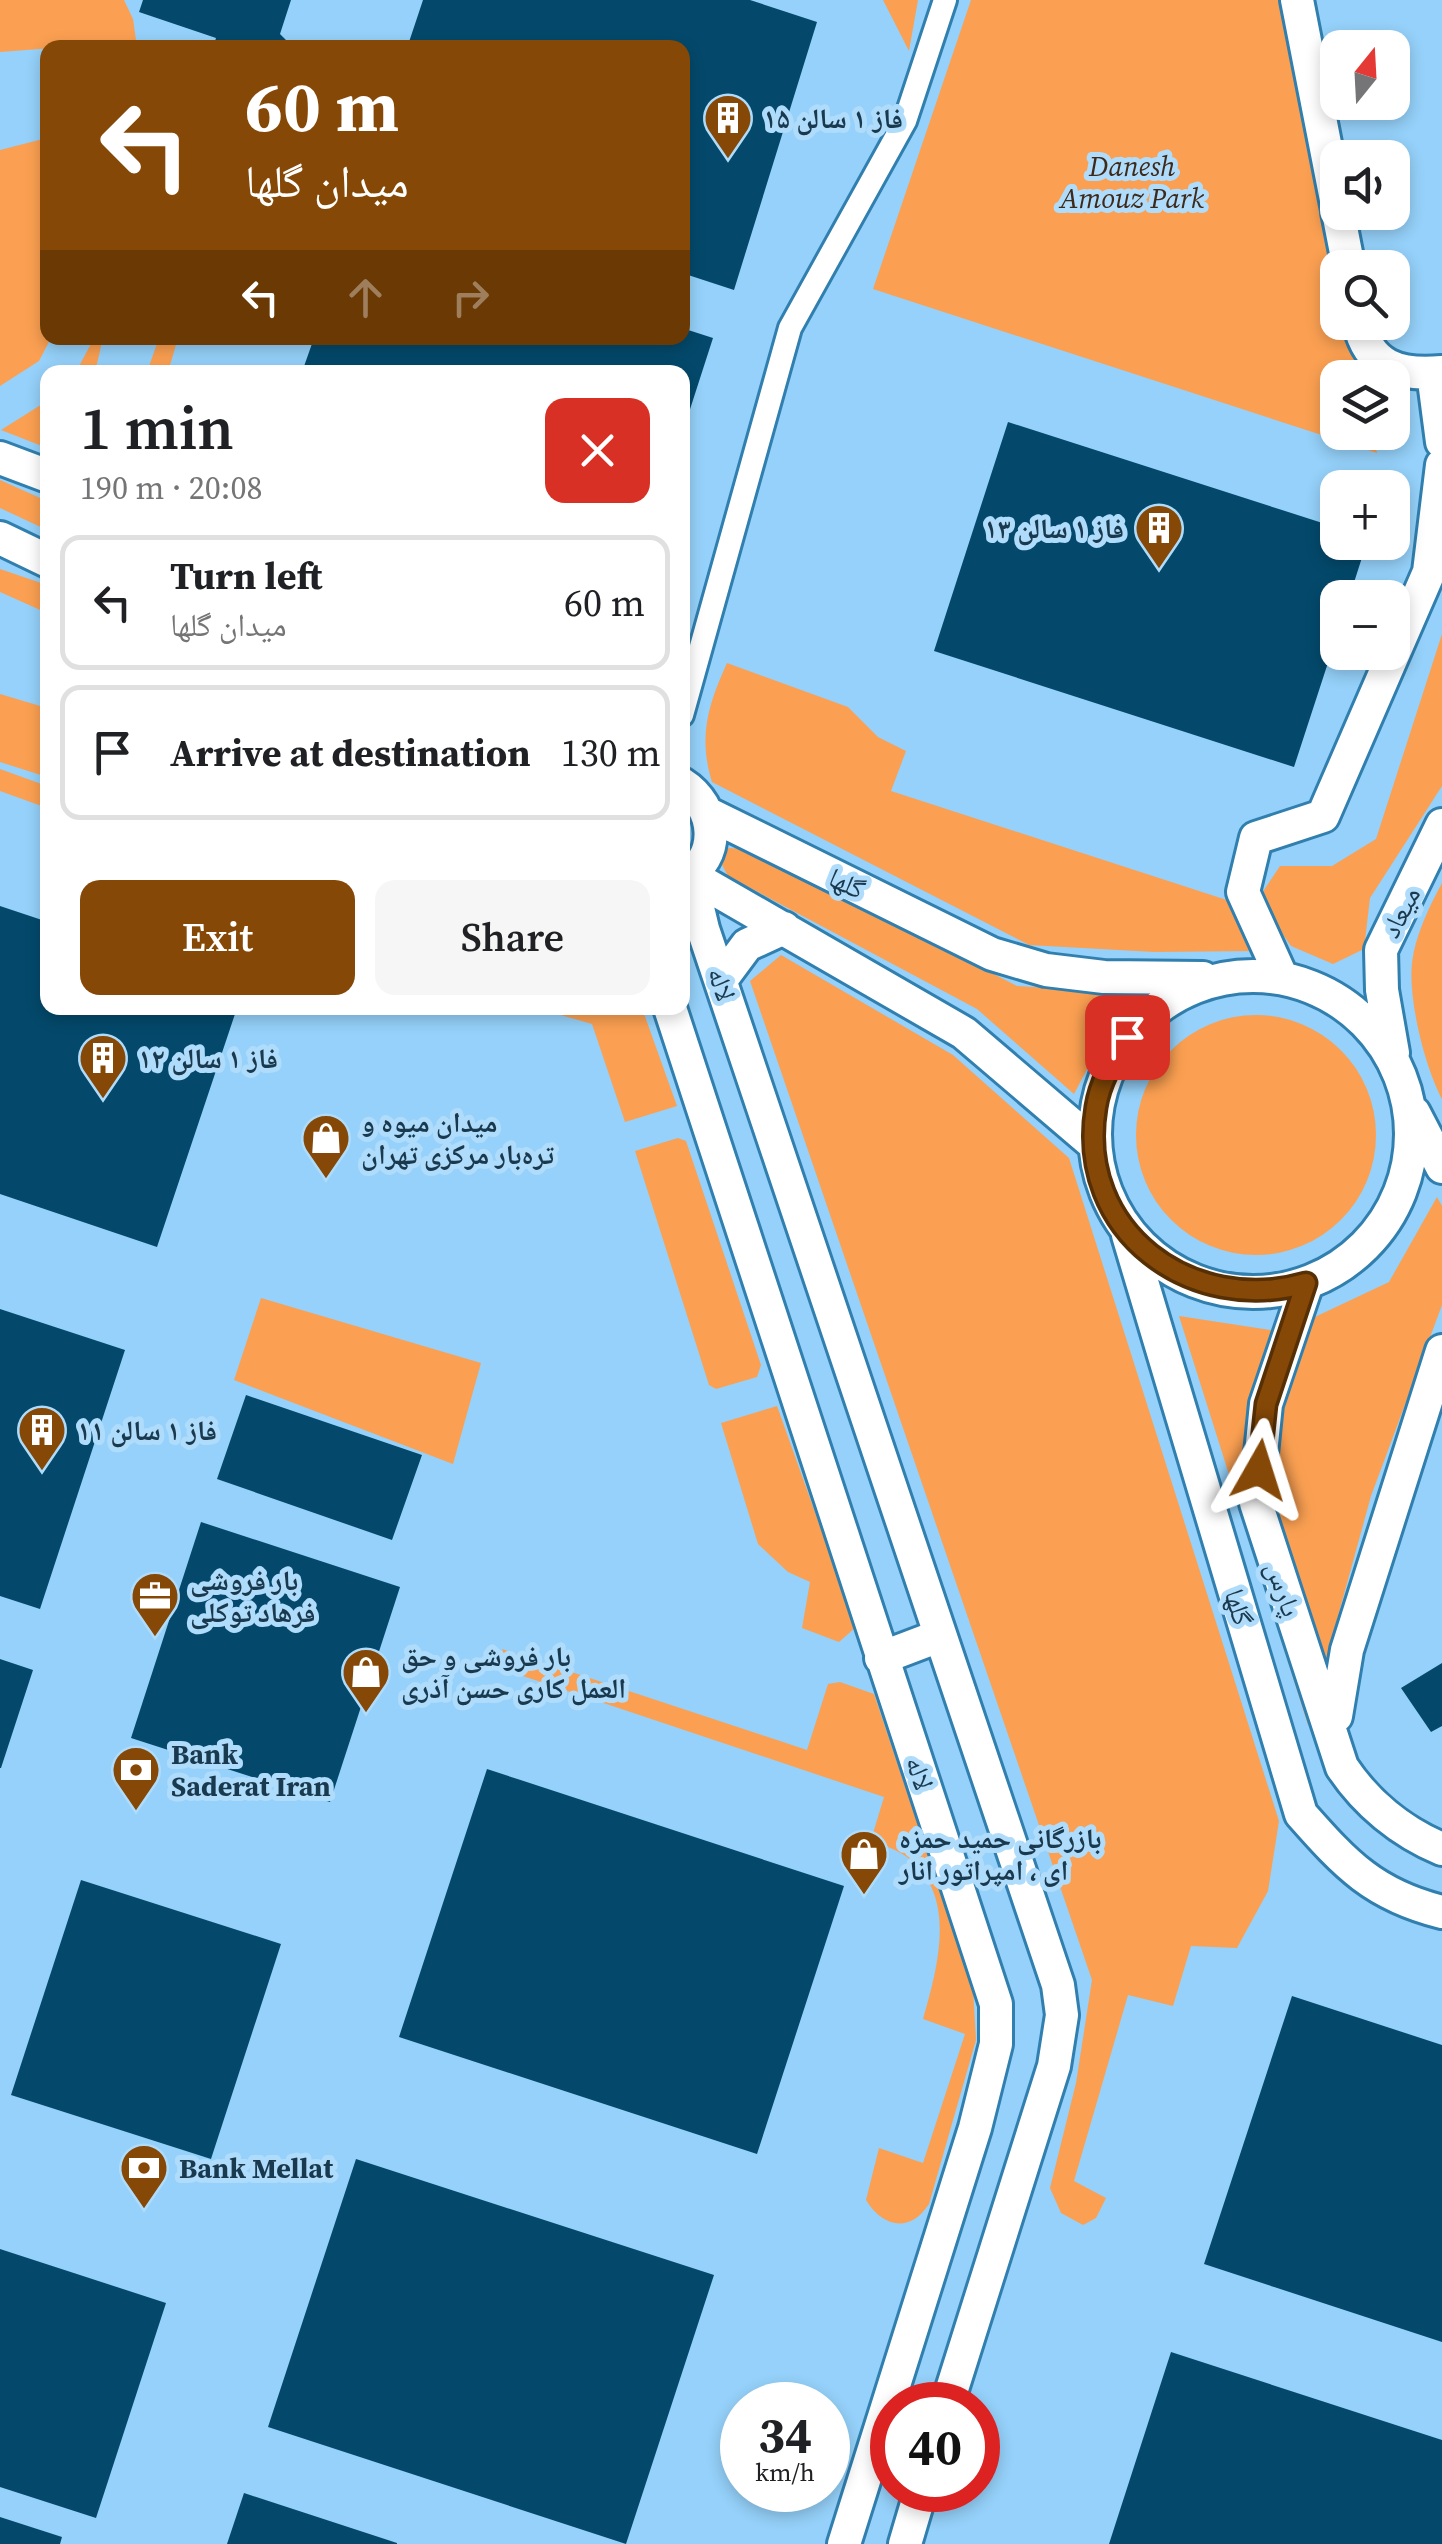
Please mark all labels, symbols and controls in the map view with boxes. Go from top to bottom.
north arrow [1320,30,1410,120]
map controls [1320,30,1410,670]
text: 60 m [245,58,399,154]
icon: left [80,80,210,210]
building icon: فاز ۱ سالن ۱۵ [702,92,754,160]
place label: فاز ۱ سالن ۱۵ [763,99,903,137]
button: sound [1320,140,1410,230]
park label: Danesh Amouz Park [1058,147,1205,217]
text: میدان گلها [245,150,409,212]
button: search [1320,250,1410,340]
icon: left [233,270,288,325]
icon: ahead [338,270,393,325]
icon: right [443,270,498,325]
button: layers [1320,360,1410,450]
text: 1 min [80,387,234,469]
button: close [545,398,650,503]
text: 190 m · 20:08 [80,466,262,510]
button: + [1320,470,1410,560]
building icon: فاز ۱ سالن ۱۳ [1133,502,1185,570]
place label: فاز ۱ سالن ۱۳ [984,509,1124,547]
text: Turn left [170,550,322,602]
icon: left [85,575,140,630]
text: 60 m [564,577,645,629]
button: − [1320,580,1410,670]
text: میدان گلها [170,603,287,647]
icon: arrive [85,725,140,780]
text: Arrive at destination [170,727,531,779]
text: 130 m [561,727,661,779]
street label: گلها [822,858,872,908]
button: Exit [80,880,355,995]
button: Share [375,880,650,995]
street label: میعاد [1371,880,1429,944]
street label: لاله [699,962,745,1006]
pin [1085,995,1170,1080]
icon: arrive [1100,1010,1155,1065]
building icon: فاز ۱ سالن ۱۲ [77,1032,129,1100]
place label: فاز ۱ سالن ۱۲ [138,1039,278,1077]
place label: میدان میوه و تره‌بار مرکزی تهران [361,1103,555,1173]
shop icon: میدان میوه و تره‌بار مرکزی تهران [300,1112,352,1180]
building icon: فاز ۱ سالن ۱۱ [16,1404,68,1472]
place label: فاز ۱ سالن ۱۱ [77,1411,217,1449]
position arrow [1207,1418,1311,1522]
street label: پارس [1257,1556,1311,1622]
place label: بار فروشی فرهاد توکلی [190,1561,316,1631]
office icon: بار فروشی فرهاد توکلی [129,1570,181,1638]
street label: گلها [1216,1584,1263,1630]
place label: بار فروشی و حق العمل کاری حسن آذری [401,1637,626,1707]
shop icon: بار فروشی و حق العمل کاری حسن آذری [340,1646,392,1714]
place label: Bank Saderat Iran [171,1735,331,1805]
bank icon: Bank Saderat Iran [110,1744,162,1812]
street label: لاله [897,1751,943,1795]
place label: بازرگانی حمید حمزه ای ، امپراتور انار [898,1819,1101,1889]
shop icon: بازرگانی حمید حمزه ای ، امپراتور انار [838,1828,890,1896]
bank icon: Bank Mellat [118,2142,170,2210]
place label: Bank Mellat [179,2149,334,2187]
speed limit sign: 40 [870,2382,1000,2512]
text: 34 [758,2400,812,2469]
text: km/h [755,2455,815,2489]

